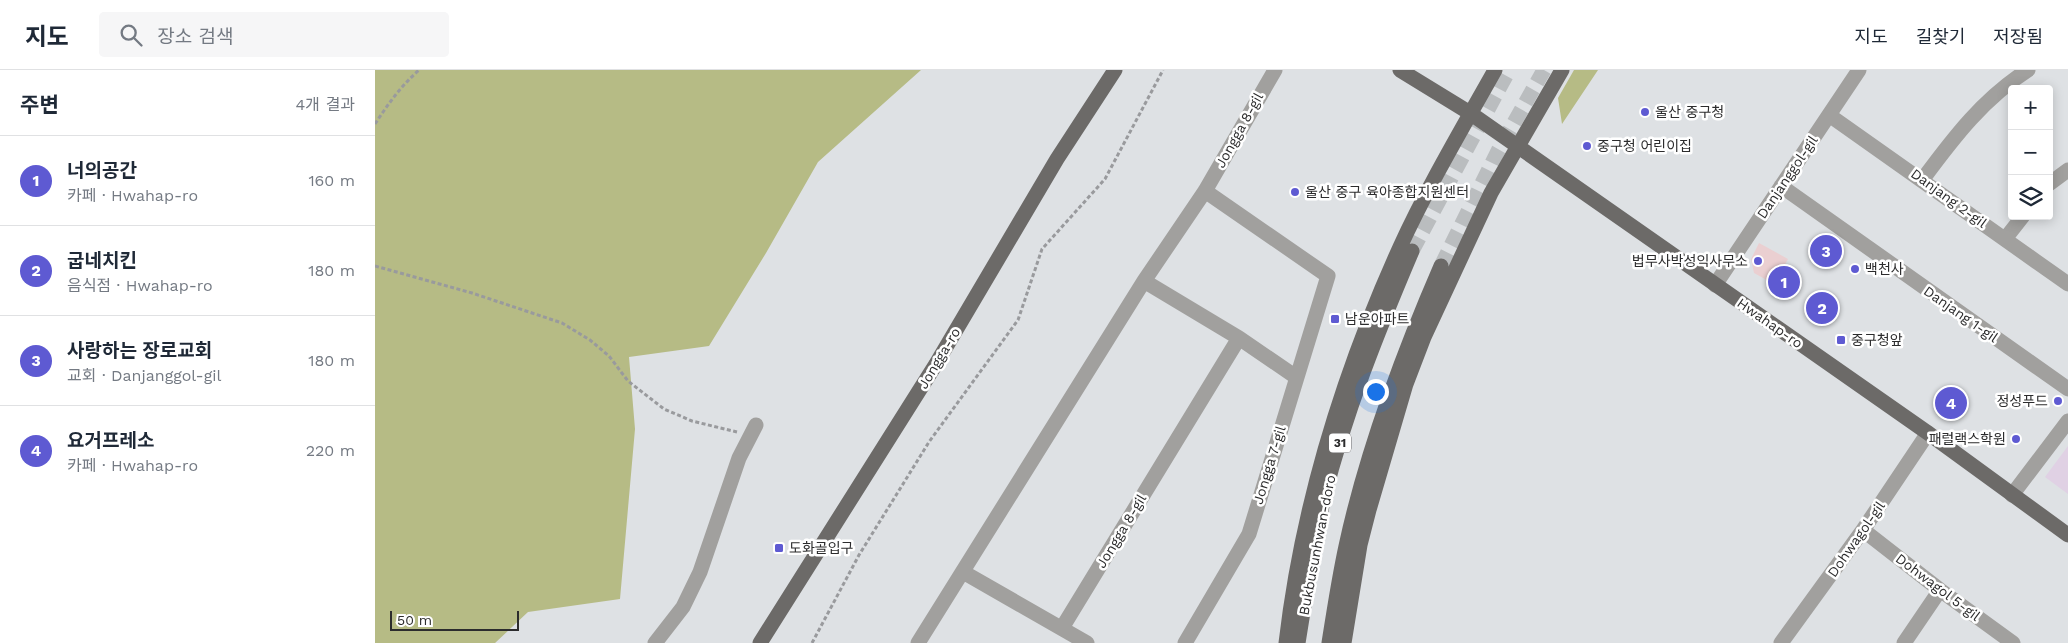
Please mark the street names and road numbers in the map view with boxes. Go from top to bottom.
street label: Jongga 8-gil [1212,89,1267,170]
street label: Danjanggol-gil [1753,132,1821,222]
street label: Danjang 2-gil [1908,165,1991,231]
street label: Danjang 1-gil [1921,282,2002,346]
street label: Hwahap-ro [1734,295,1806,351]
street label: Jongga-ro [915,325,963,391]
street label: Jongga 7-gil [1249,423,1289,506]
road number: 31 [1329,433,1351,452]
street label: Bukbusunhwan-doro [1296,473,1338,617]
street label: Jongga 8-gil [1093,491,1150,571]
street label: Dohwagol-gil [1824,498,1888,580]
street label: Dohwagol 5-gil [1893,550,1984,624]

